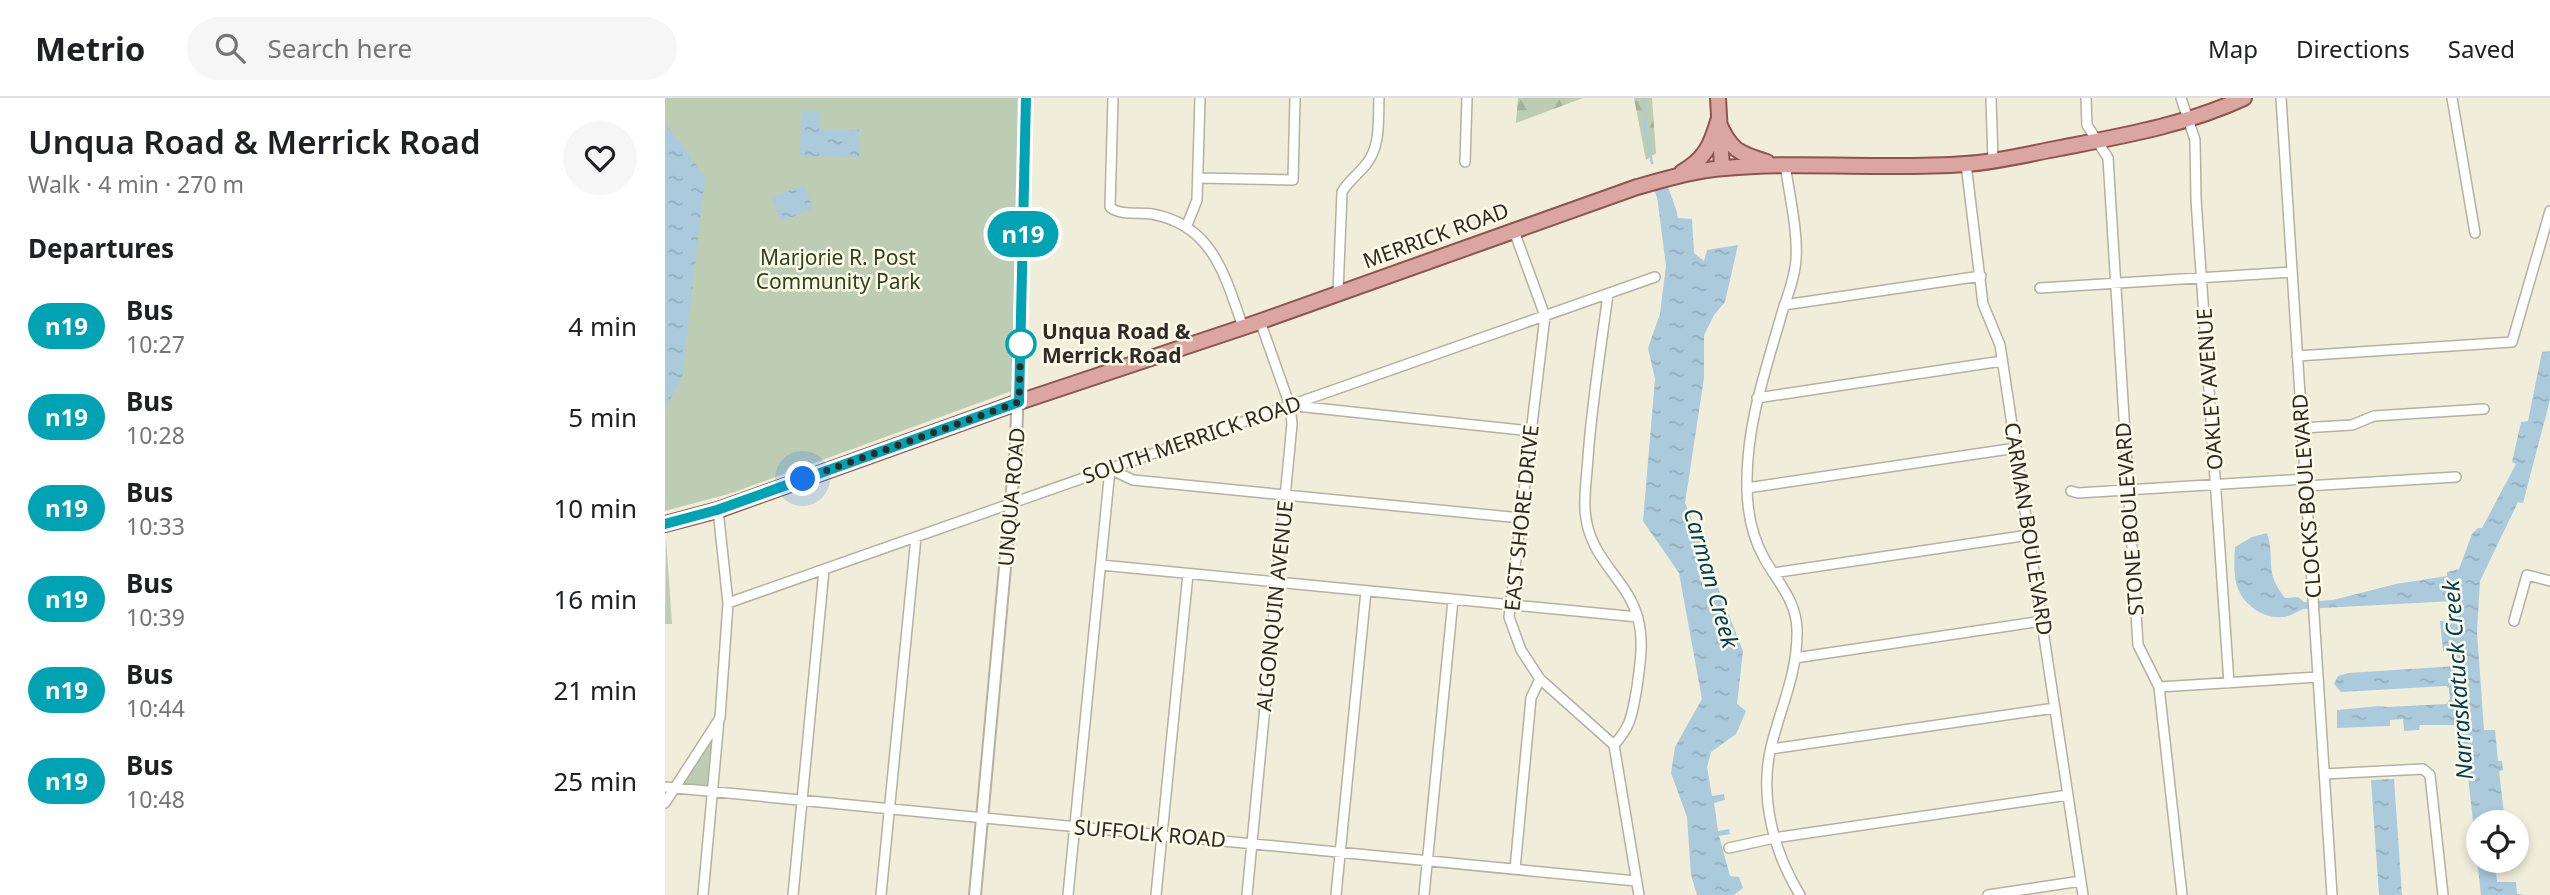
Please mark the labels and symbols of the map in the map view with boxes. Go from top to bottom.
street label: MERRICK ROAD [1359,196,1513,274]
line badge: n19 [983,211,1063,257]
park label: Marjorie R. Post Community Park [756,243,921,295]
street label: OAKLEY AVENUE [2189,307,2229,471]
place label: Unqua Road & Merrick Road [1042,317,1191,369]
marker: Unqua Road & Merrick Road [1006,329,1036,359]
street label: SOUTH MERRICK ROAD [1079,388,1305,490]
street label: CLOCKS BOULEVARD [2285,393,2327,599]
street label: CARMAN BOULEVARD [1998,420,2060,637]
street label: STONE BOULEVARD [2108,421,2150,617]
street label: EAST SHORE DRIVE [1497,423,1545,612]
street label: UNQUA ROAD [991,426,1031,568]
your location [785,461,820,496]
street label: ALGONQUIN AVENUE [1249,499,1299,713]
water label: Carman Creek [1677,504,1748,653]
water label: Narraskatuck Creek [2434,578,2480,781]
street label: SUFFOLK ROAD [1073,812,1227,854]

